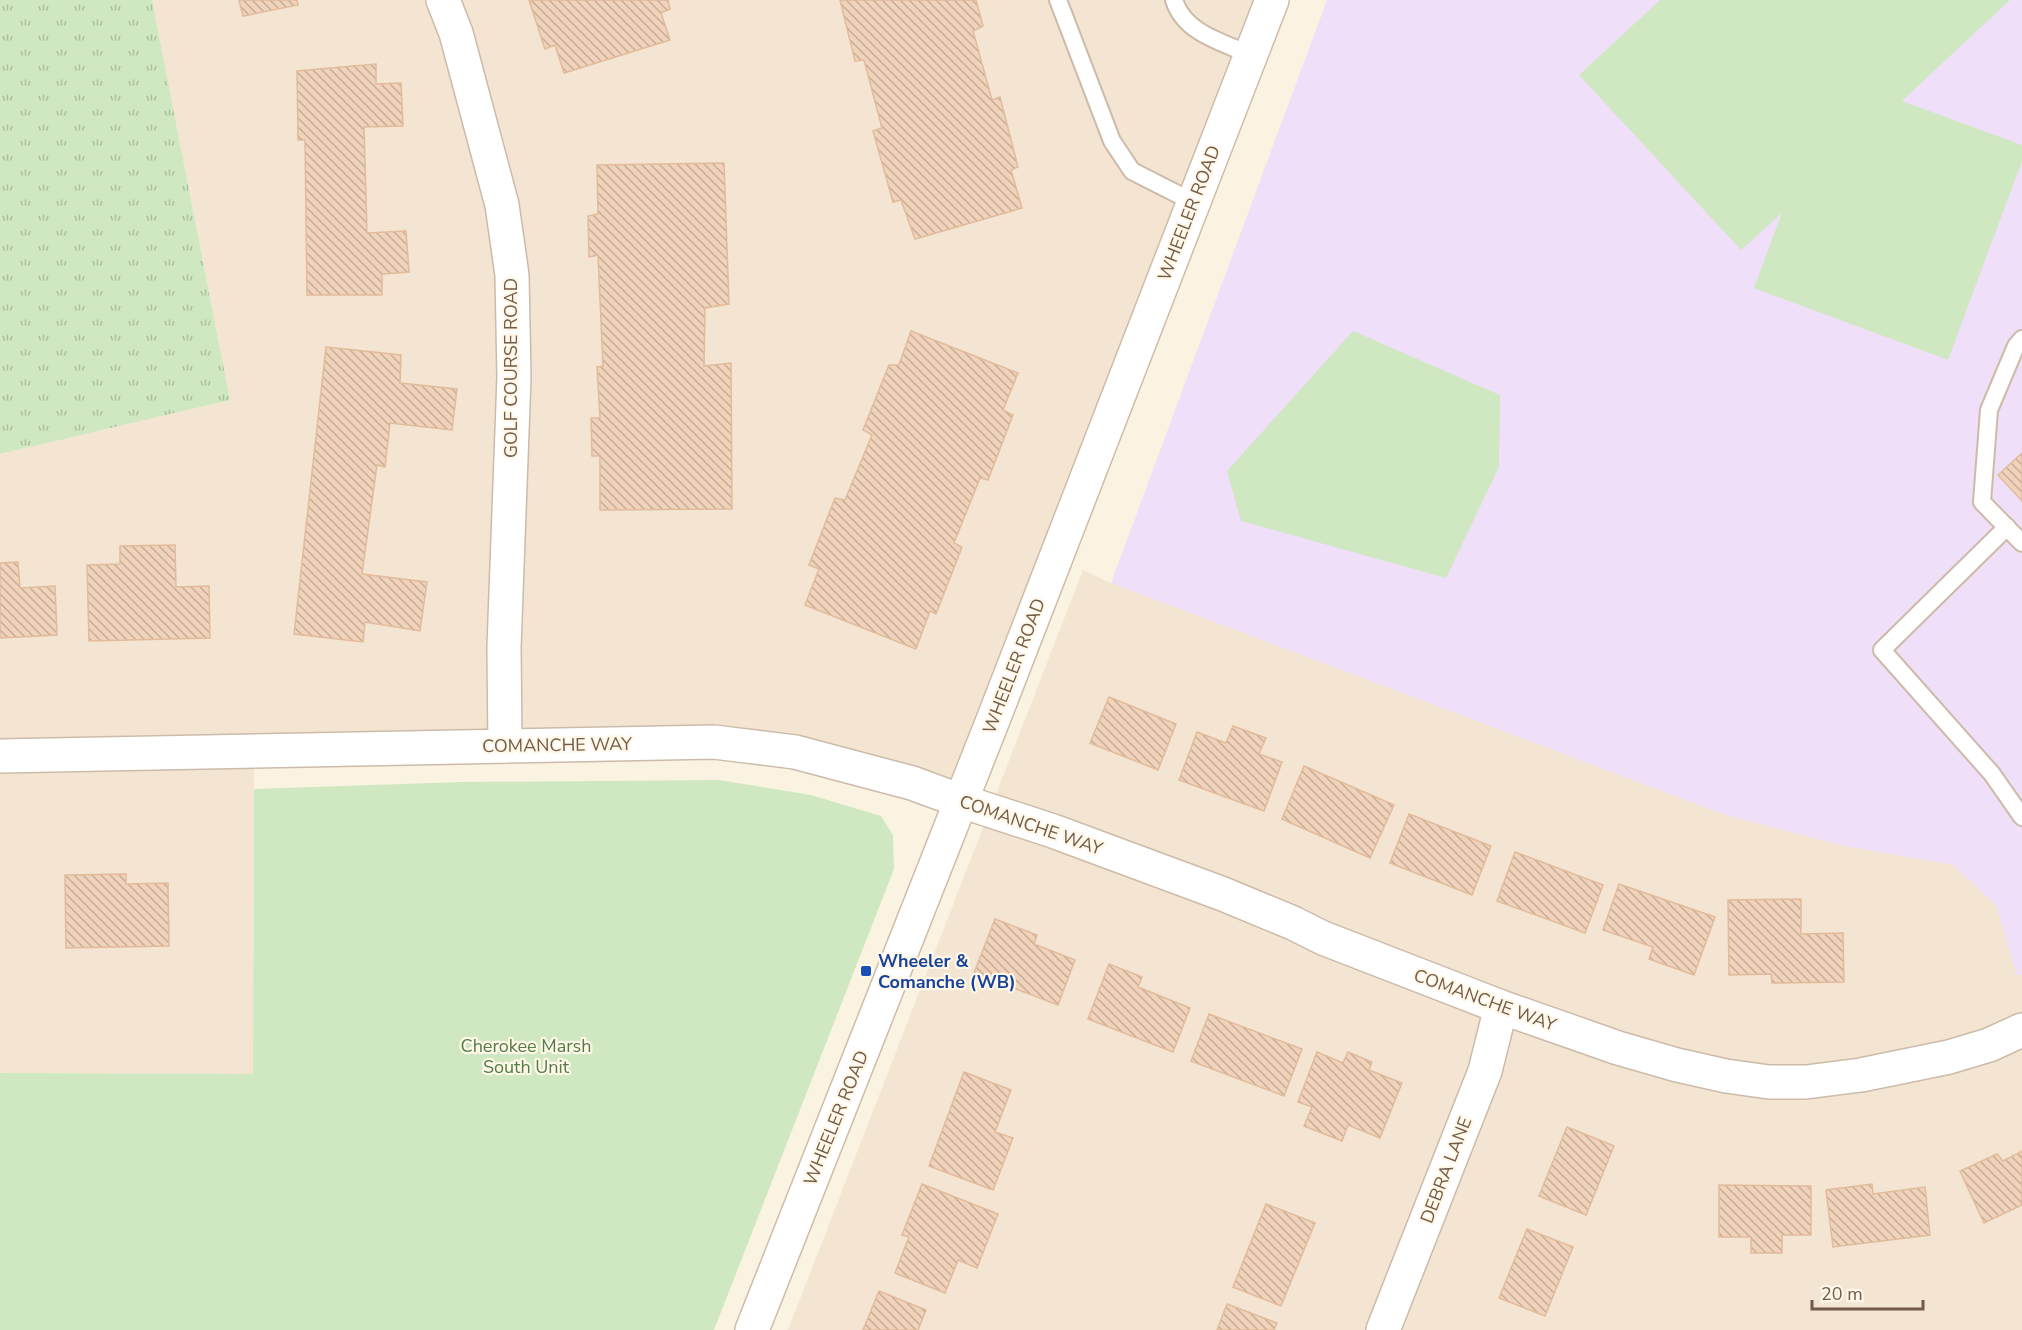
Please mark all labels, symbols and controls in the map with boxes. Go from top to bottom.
street label: WHEELER ROAD [1152,142,1226,284]
street label: GOLF COURSE ROAD [499,278,523,458]
street label: WHEELER ROAD [977,595,1051,737]
street label: COMANCHE WAY [482,732,632,758]
street label: COMANCHE WAY [956,789,1106,861]
place label: Wheeler & Comanche (WB) [878,949,1016,994]
street label: COMANCHE WAY [1411,963,1560,1037]
marker: Wheeler & Comanche (WB) [859,964,873,978]
park label: Cherokee Marsh South Unit [461,1034,591,1079]
street label: WHEELER ROAD [798,1047,874,1189]
street label: DEBRA LANE [1415,1113,1477,1227]
scale bar [1812,1273,1923,1311]
text: 20 m [1821,1282,1863,1306]

